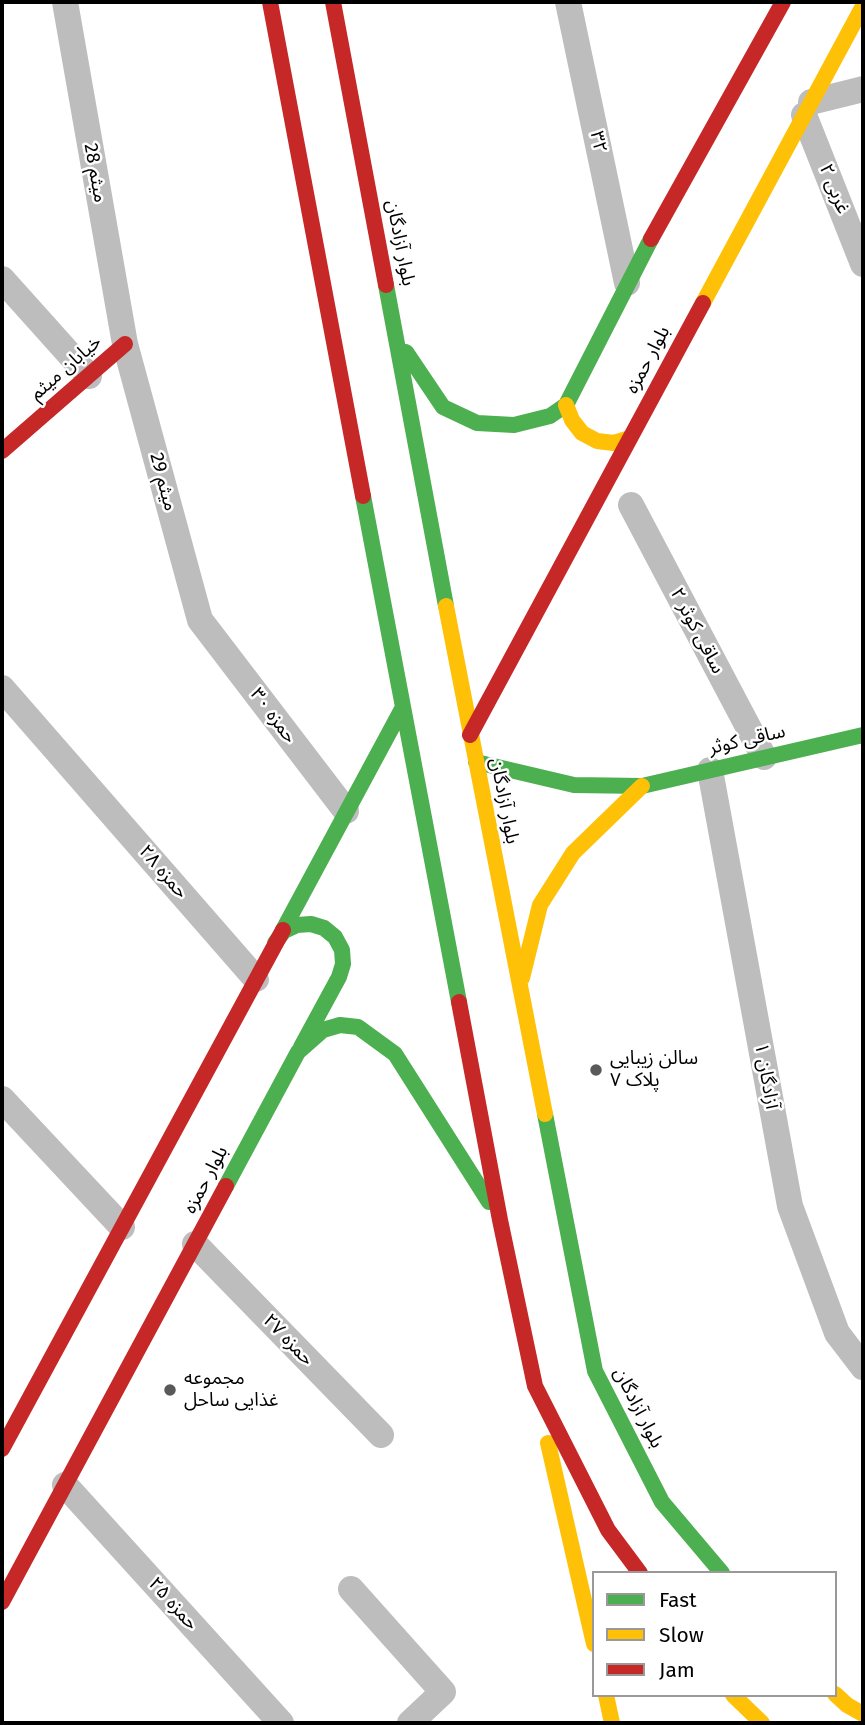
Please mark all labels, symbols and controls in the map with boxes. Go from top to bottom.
street label: ۳۲ [585,129,611,155]
street label: میثم 28 [79,142,111,204]
street label: ۲ غربی [814,161,854,217]
street label: بلوار آزادگان [380,198,420,288]
street label: بلوار حمزه [621,322,675,398]
street label: خیابان میثم [26,331,106,405]
street label: میثم 29 [144,451,182,513]
street label: ساقی کوثر ۲ [665,584,729,678]
street label: حمزه ۳۰ [245,684,301,748]
street label: ساقی کوثر [706,720,788,760]
street label: بلوار آزادگان [484,756,524,846]
street label: حمزه ۲۸ [134,841,192,903]
street label: آزادگان ۱ [749,1041,783,1111]
place label: سالن زیبایی پلاک ۷ [610,1048,698,1092]
marker: سالن زیبایی پلاک ۷ [588,1062,604,1078]
street label: بلوار حمزه [179,1142,233,1218]
street label: حمزه ۲۷ [258,1309,318,1371]
street label: بلوار آزادگان [608,1364,668,1452]
place label: مجموعه غذایی ساحل [184,1368,278,1412]
marker: مجموعه غذایی ساحل [162,1382,178,1398]
legend [592,1571,837,1697]
street label: حمزه ۲۵ [143,1573,203,1635]
text: Fast [659,1587,697,1613]
text: Slow [659,1622,704,1648]
text: Jam [659,1657,695,1683]

